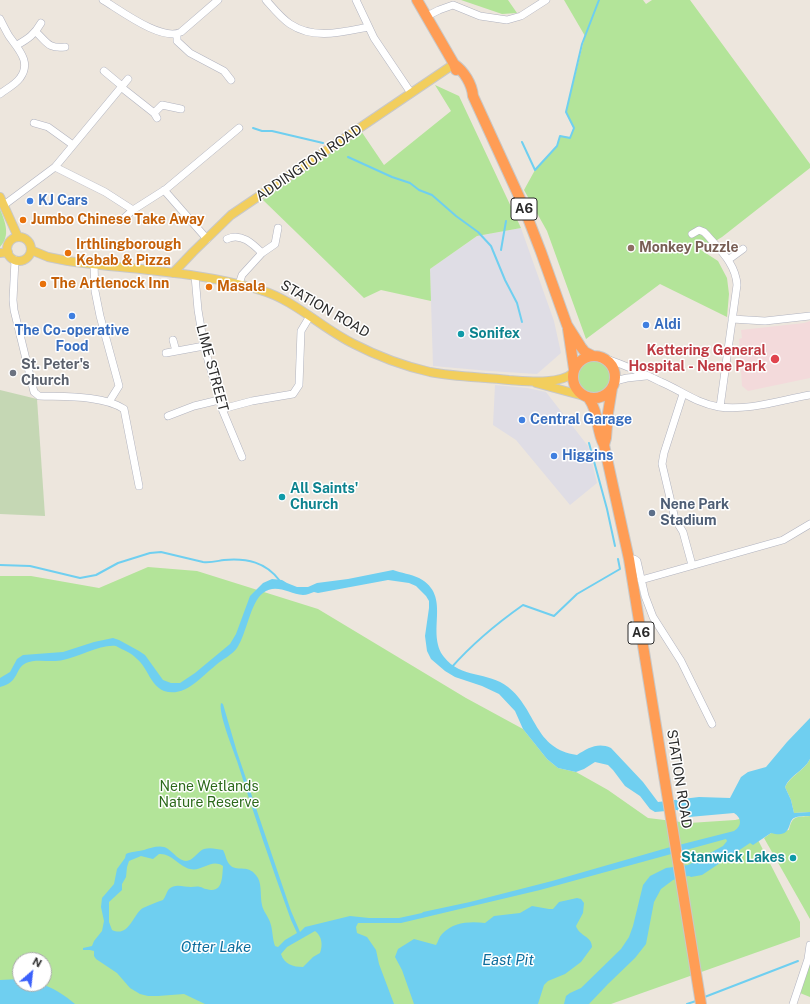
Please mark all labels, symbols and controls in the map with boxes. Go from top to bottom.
street label: ADDINGTON ROAD [253,121,365,205]
place label: KJ Cars [38,193,88,209]
marker: KJ Cars [25,196,35,206]
road number: A6 [511,198,537,220]
place label: Jumbo Chinese Take Away [31,212,205,228]
marker: Jumbo Chinese Take Away [18,215,28,225]
place label: Irthlingborough Kebab & Pizza [76,237,181,270]
place label: Monkey Puzzle [639,240,738,256]
marker: Monkey Puzzle [626,243,636,253]
marker: Irthlingborough Kebab & Pizza [63,248,73,258]
place label: The Artlenock Inn [51,276,169,292]
street label: STATION ROAD [277,277,373,341]
marker: The Artlenock Inn [38,279,48,289]
place label: Masala [217,279,266,295]
marker: Masala [204,282,214,292]
marker: The Co-operative Food [67,311,77,321]
place label: Aldi [654,317,681,333]
marker: Aldi [641,320,651,330]
place label: The Co-operative Food [15,323,129,356]
street label: LIME STREET [192,323,232,413]
place label: Sonifex [469,326,520,342]
marker: Sonifex [456,329,466,339]
place label: Kettering General Hospital - Nene Park [628,343,766,376]
marker: Kettering General Hospital - Nene Park [769,353,781,365]
place label: St. Peter's Church [21,357,90,390]
marker: St. Peter's Church [8,368,18,378]
place label: Central Garage [530,412,632,428]
marker: Central Garage [517,415,527,425]
place label: Higgins [562,448,613,464]
marker: Higgins [549,451,559,461]
place label: All Saints' Church [290,481,358,514]
marker: All Saints' Church [277,492,287,502]
place label: Nene Park Stadium [660,497,729,530]
marker: Nene Park Stadium [647,508,657,518]
road number: A6 [628,622,654,644]
street label: STATION ROAD [663,728,695,830]
park label: Nene Wetlands Nature Reserve [159,779,259,812]
place label: Stanwick Lakes [681,850,785,866]
marker: Stanwick Lakes [788,853,798,863]
water label: Otter Lake [181,938,251,956]
water label: East Pit [482,951,534,969]
north arrow [12,952,52,992]
text: N [31,955,44,970]

